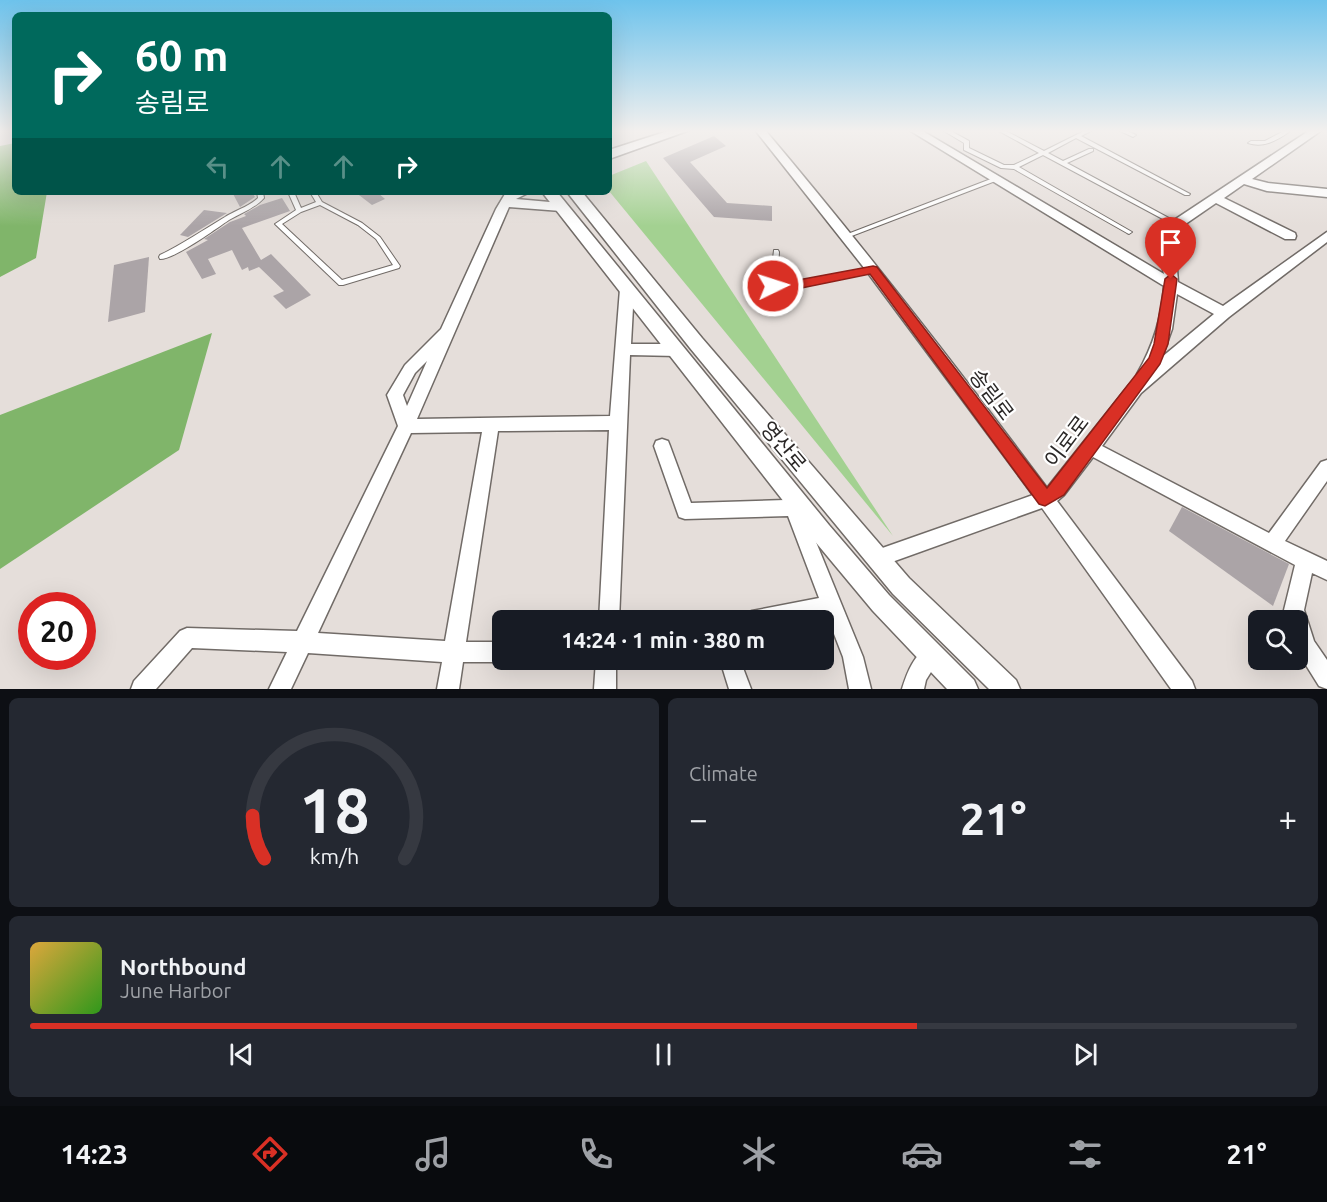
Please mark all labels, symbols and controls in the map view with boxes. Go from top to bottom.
text: 60 m [135,32,229,79]
icon: right [36,36,114,114]
text: 송림로 [135,87,210,117]
icon: left [201,150,234,183]
icon: ahead [264,150,297,183]
icon: ahead [327,150,360,183]
icon: right [390,150,423,183]
pin [1145,217,1196,279]
icon: arrive [1154,226,1187,259]
position arrow [741,254,805,318]
street label: 송림로 [965,364,1019,424]
street label: 이로로 [1039,411,1093,471]
street label: 영산로 [756,416,812,476]
speed limit sign: 20 [18,592,96,670]
map controls [1248,610,1308,670]
button: search [1248,610,1308,670]
text: 14:24 · 1 min · 380 m [561,627,765,652]
text: Climate [689,762,758,785]
text: 18 [299,775,369,845]
text: 21° [960,793,1026,844]
text: − [689,800,708,837]
text: + [1278,800,1297,837]
text: km/h [309,845,359,869]
text: Northbound [120,954,246,979]
text: June Harbor [120,979,231,1002]
icon: previous [225,1038,258,1071]
icon: pause [647,1038,680,1071]
icon: next [1069,1038,1102,1071]
icon: directions [249,1133,291,1175]
icon: music [412,1133,454,1175]
icon: phone [575,1133,617,1175]
icon: climate [738,1133,780,1175]
icon: car [901,1133,943,1175]
icon: filters [1064,1133,1106,1175]
text: 14:23 [60,1139,128,1169]
text: 21° [1226,1139,1266,1169]

